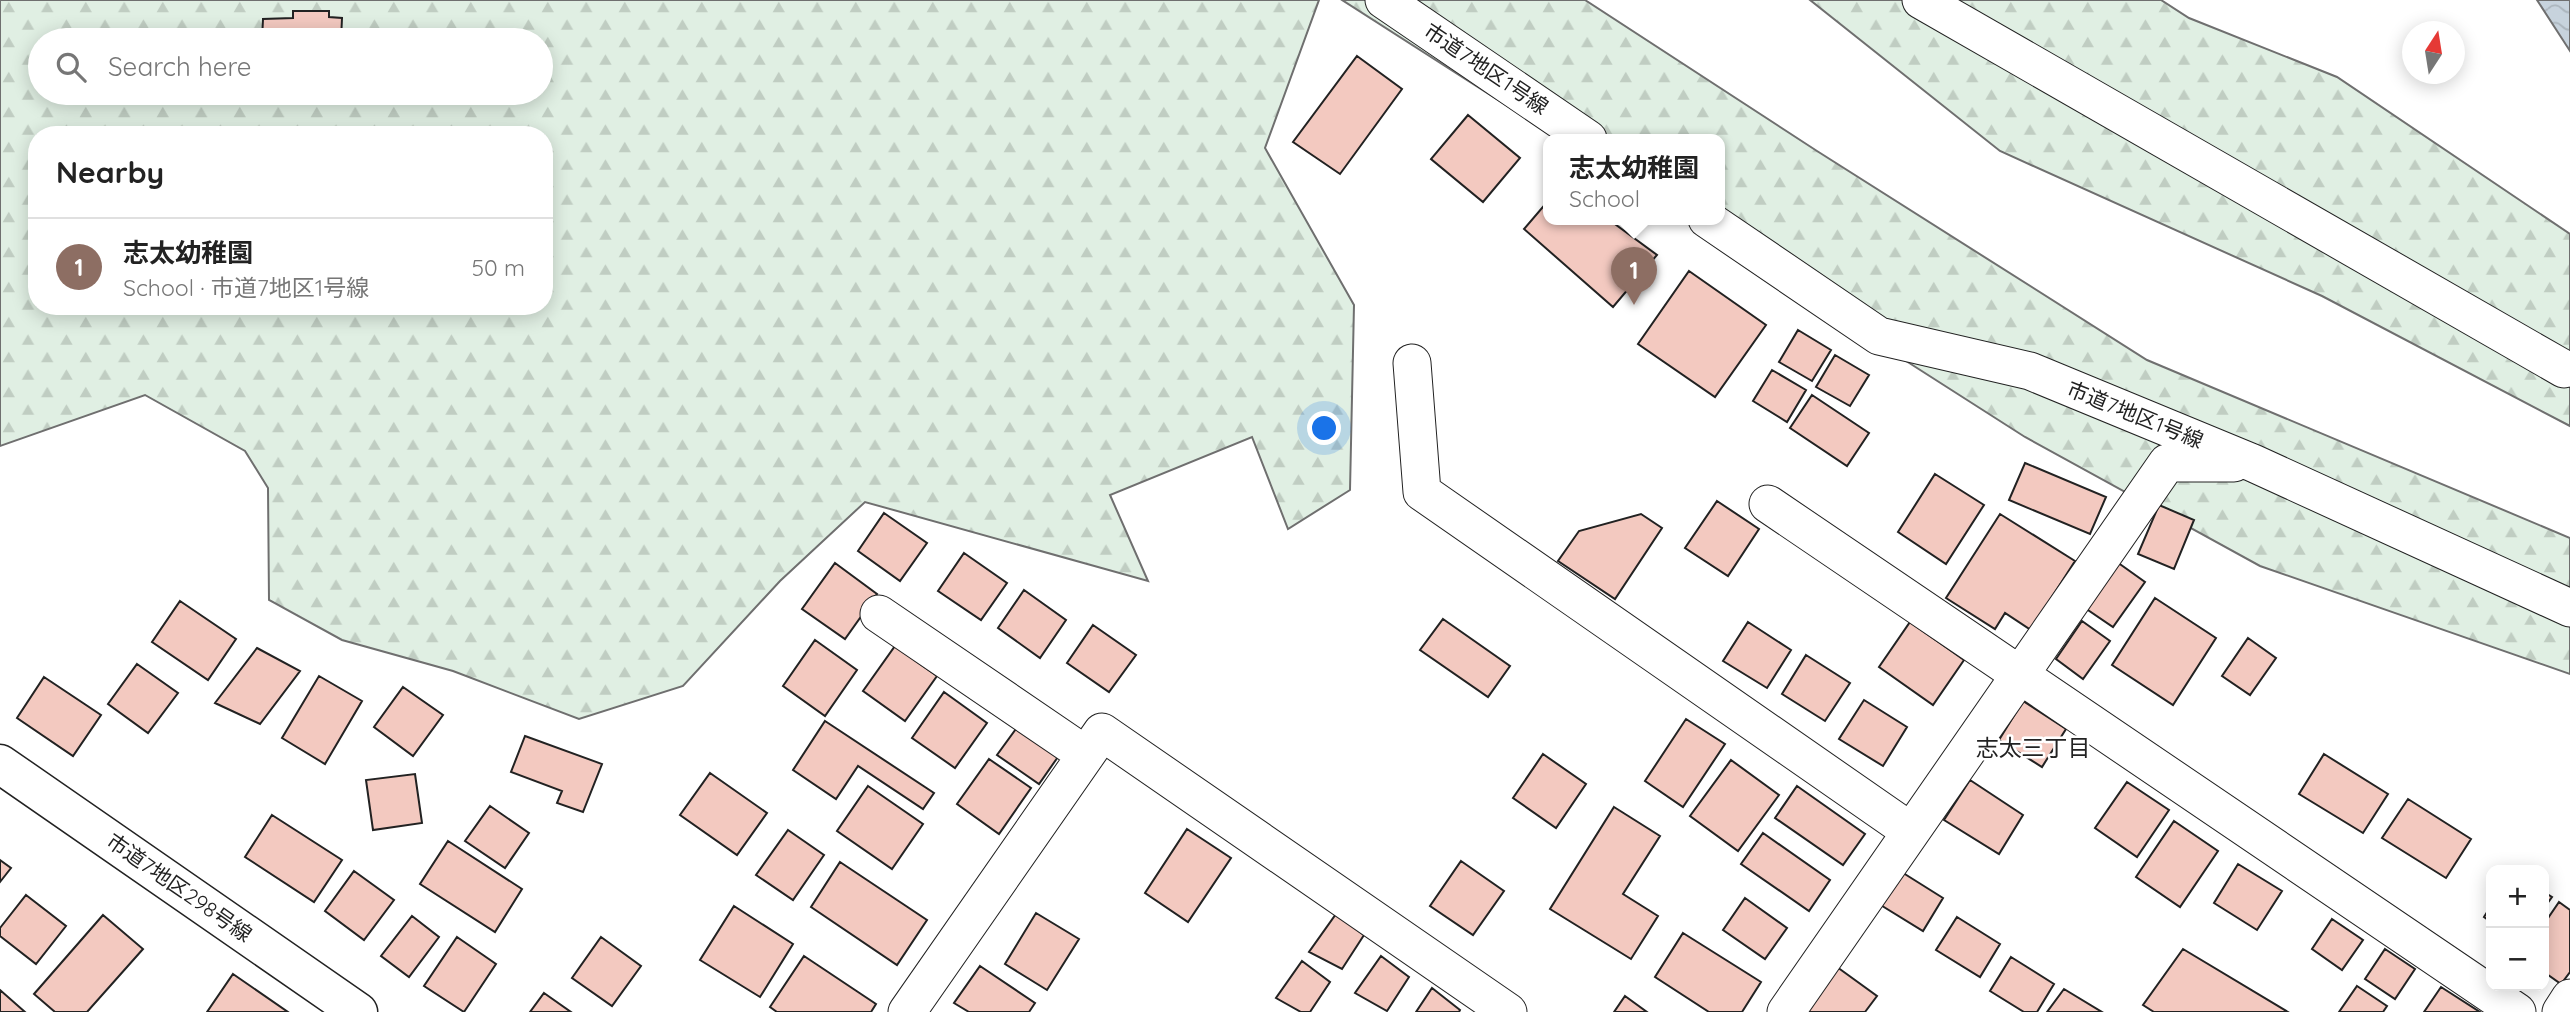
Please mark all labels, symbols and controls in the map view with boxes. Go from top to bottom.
street label: 市道7地区1号線 [1419,17,1554,119]
north arrow [2402,21,2465,84]
search box [28,28,553,105]
icon: search [52,48,90,86]
text: Search here [108,50,252,83]
popup [1543,134,1725,225]
text: 志太幼稚園 [1569,151,1699,184]
text: Nearby [56,153,164,191]
text: School [1569,184,1640,213]
text: 志太幼稚園 [123,236,253,269]
pin: 1 [1611,247,1657,305]
text: 1 [75,253,83,282]
text: 50 m [472,253,525,282]
text: School · 市道7地区1号線 [123,273,369,302]
street label: 市道7地区1号線 [2063,375,2207,453]
your location [1307,411,1341,445]
district label: 志太三丁目 [1976,733,2091,762]
street label: 市道7地区298号線 [102,827,257,947]
map controls [2486,865,2549,991]
button: + [2486,865,2549,928]
button: − [2486,928,2549,991]

